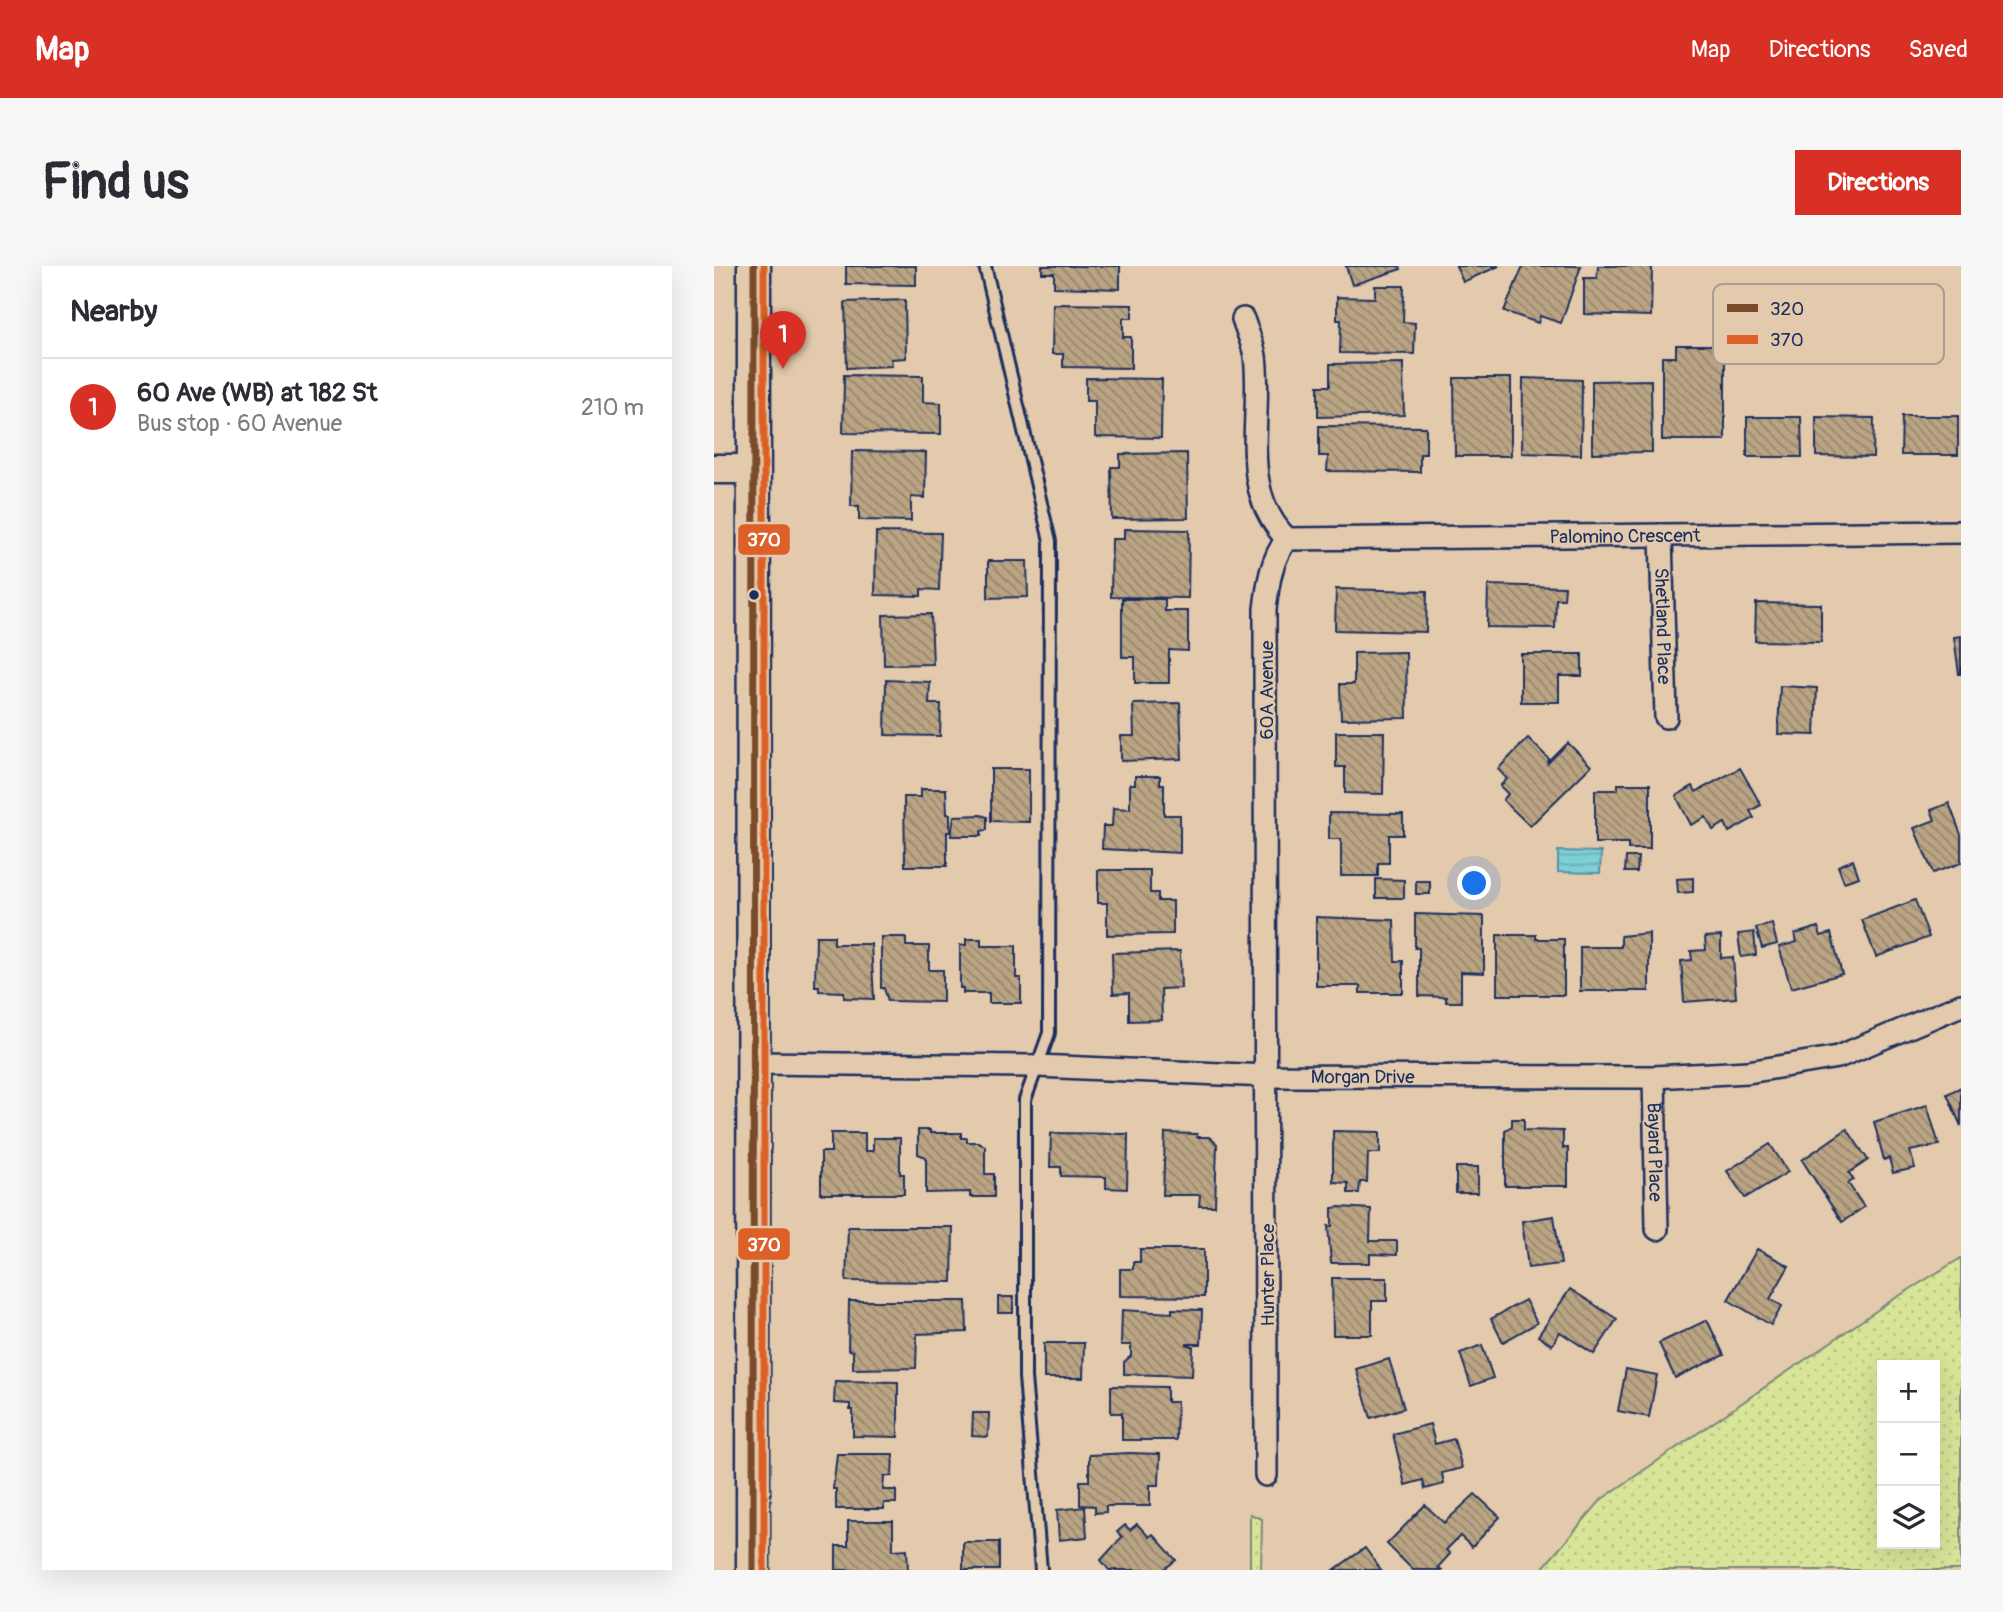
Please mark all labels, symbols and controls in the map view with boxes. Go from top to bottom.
text: Map [35,29,90,70]
text: Map [1691,35,1731,64]
text: Directions [1769,35,1870,64]
text: Saved [1908,35,1968,64]
button: Directions [1795,150,1961,215]
text: Find us [42,152,189,213]
legend [1713,284,1944,364]
text: Nearby [70,293,157,330]
text: 320 [1770,297,1804,321]
pin: 1 [760,311,806,369]
text: 370 [1770,328,1804,352]
text: 60 Ave (WB) at 182 St [137,377,378,409]
text: 1 [89,393,98,422]
text: 210 m [581,393,644,422]
text: Bus stop · 60 Avenue [137,409,342,438]
line badge: 370 [737,523,791,556]
street label: Palomino Crescent [1549,524,1701,549]
text: 370 [747,528,781,552]
street label: Shetland Place [1649,567,1676,685]
unlabelled marker [747,588,761,602]
street label: 60A Avenue [1255,640,1279,739]
your location [1457,866,1491,900]
street label: Morgan Drive [1311,1065,1415,1089]
street label: Bayard Place [1642,1102,1667,1203]
street label: Hunter Place [1256,1223,1280,1326]
line badge: 370 [737,1227,791,1261]
text: 370 [747,1233,781,1257]
map controls [1877,1360,1940,1549]
button: + [1877,1360,1940,1423]
button: − [1877,1423,1940,1486]
button: layers [1877,1486,1940,1549]

